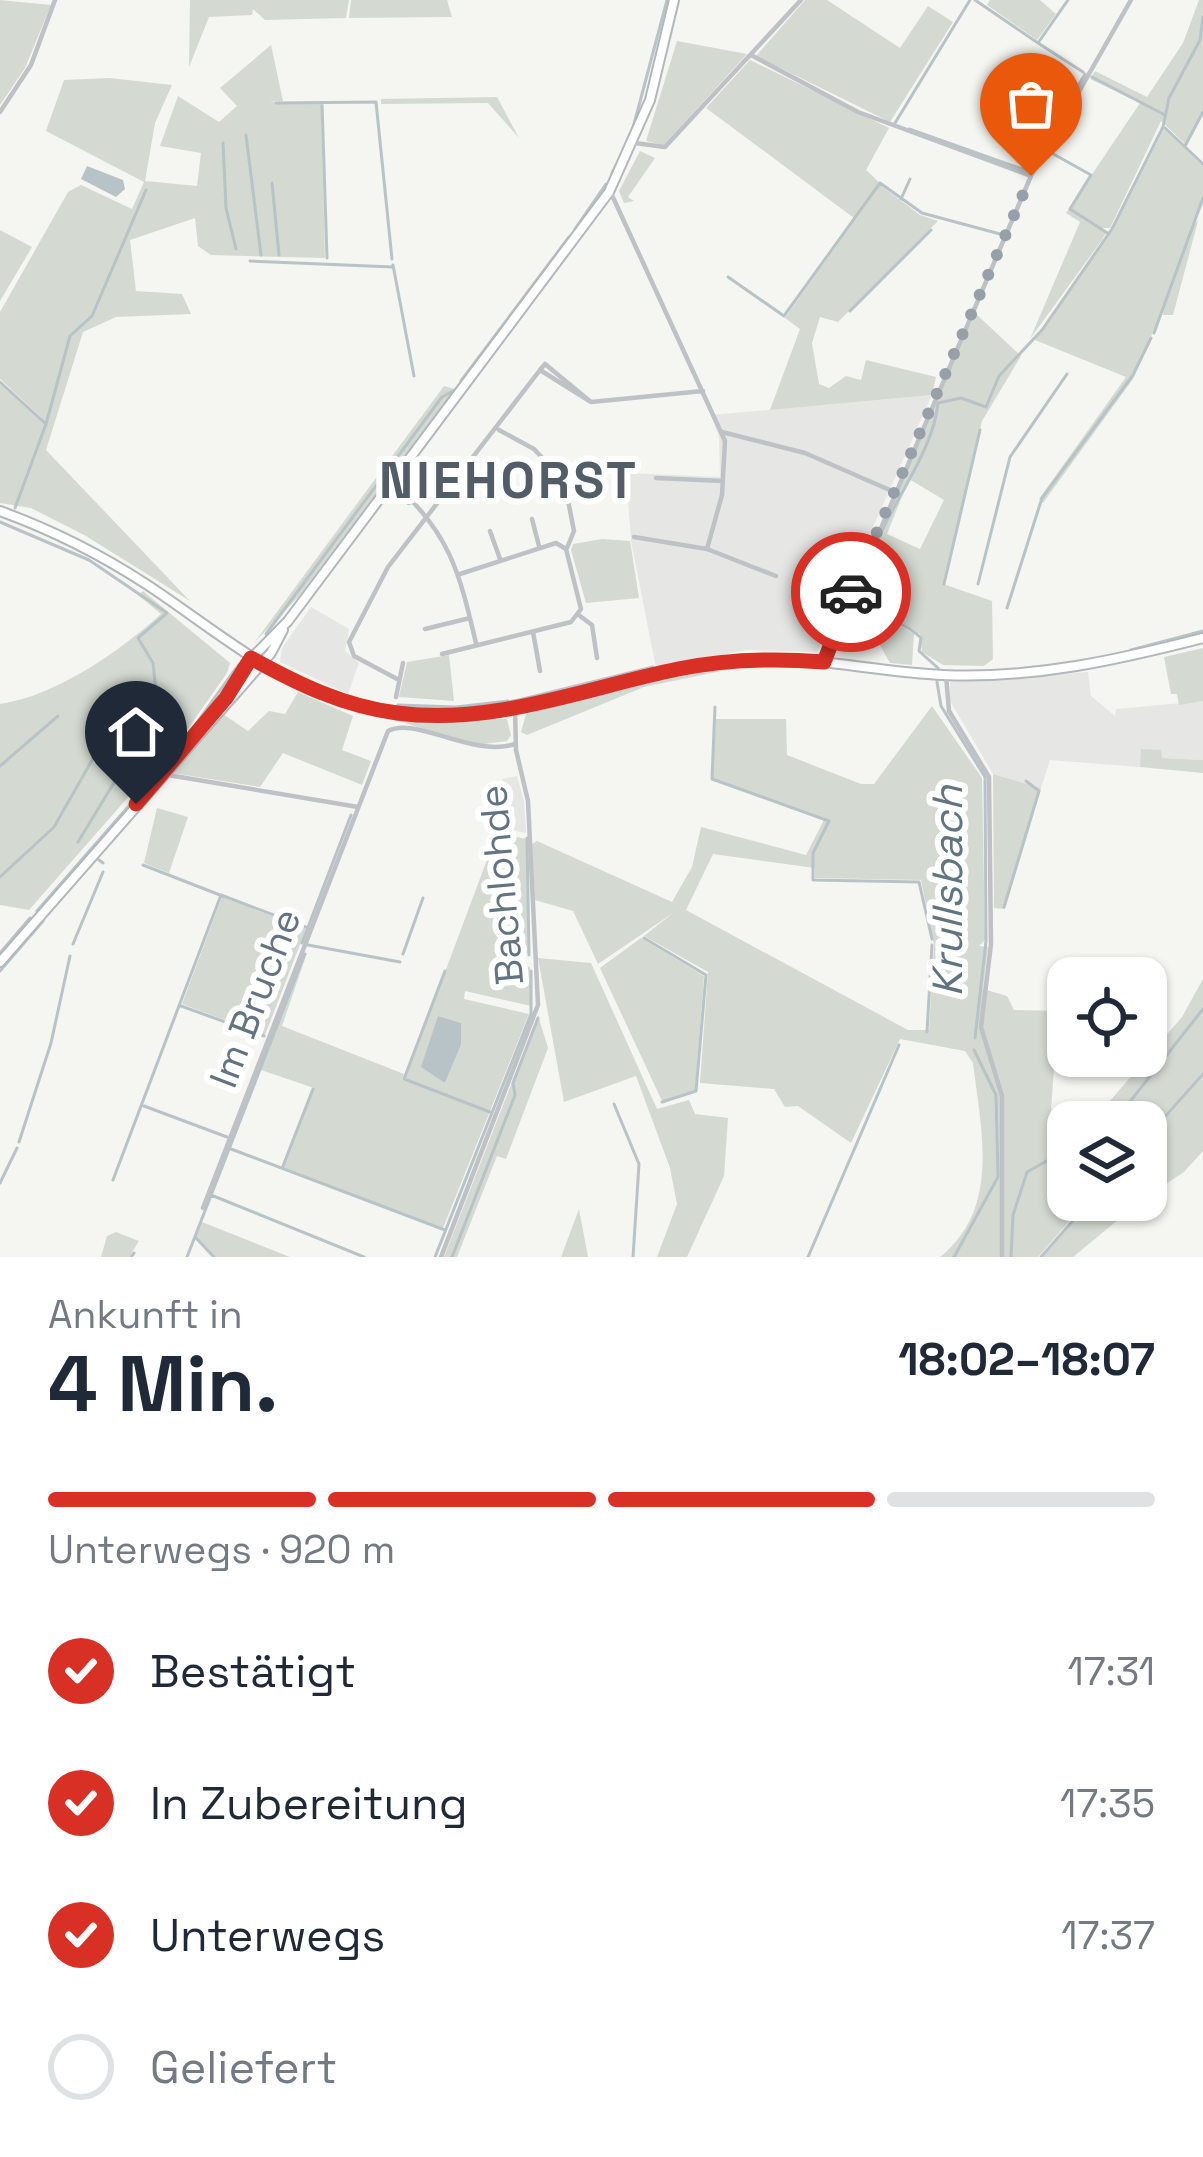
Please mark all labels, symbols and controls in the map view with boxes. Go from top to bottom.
pin [980,53,1082,176]
icon: bag [998,71,1064,137]
district label: NIEHORST [379,448,639,513]
courier [791,532,911,652]
icon: car [818,559,884,625]
pin [85,681,187,804]
icon: home [103,699,169,765]
street label: Bachlohde [468,783,534,987]
water label: Krullsbach [921,784,974,997]
street label: Im Bruche [198,902,312,1094]
map controls [1047,957,1167,1221]
button: locate [1047,957,1167,1077]
button: layers [1047,1101,1167,1221]
text: Ankunft in [48,1290,243,1339]
text: 18:02–18:07 [898,1331,1155,1388]
text: 4 Min. [48,1334,278,1434]
text: Unterwegs · 920 m [48,1525,395,1574]
icon: check [48,1638,114,1704]
text: Bestätigt [150,1643,356,1700]
text: 17:31 [1068,1647,1155,1696]
icon: check [48,1770,114,1836]
text: In Zubereitung [150,1775,468,1832]
text: 17:35 [1060,1779,1155,1828]
icon: check [48,1902,114,1968]
text: Unterwegs [150,1907,385,1964]
text: 17:37 [1061,1911,1155,1960]
text: Geliefert [150,2039,337,2096]

